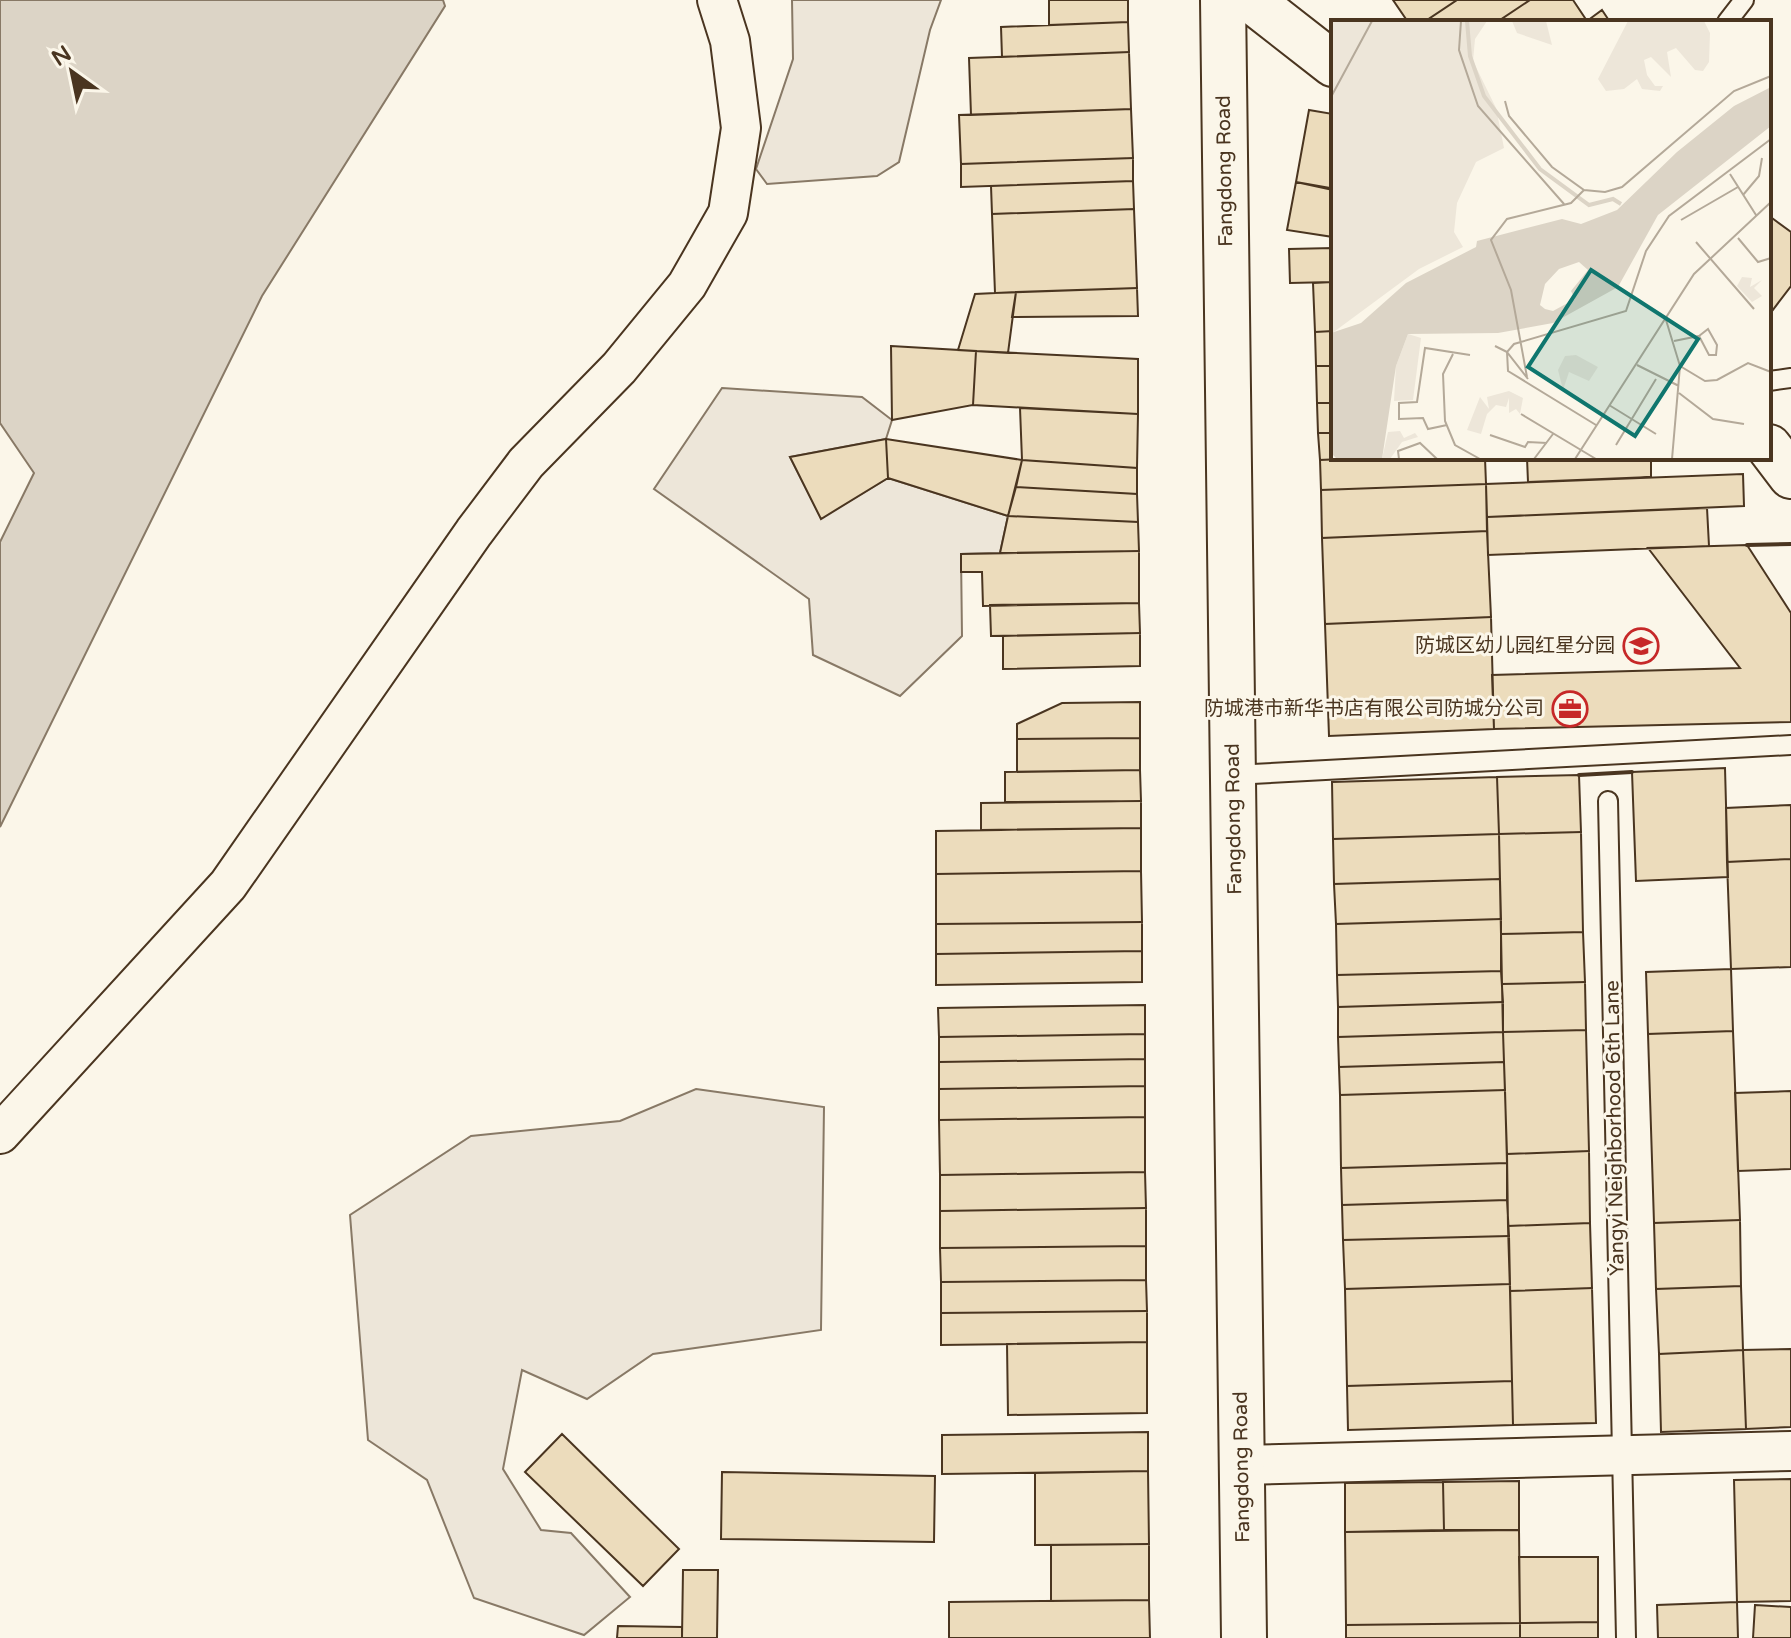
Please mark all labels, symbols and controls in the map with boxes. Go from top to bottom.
inset map [1331,20,1771,460]
north arrow [32,32,112,112]
text: N [47,40,76,72]
street label: Fangdong Road [1212,95,1238,247]
school or university icon: 防城区幼儿园红星分园 [1622,627,1660,665]
place label: 防城区幼儿园红星分园 [1415,634,1615,658]
office icon: 防城港市新华书店有限公司防城分公司 [1551,690,1589,728]
place label: 防城港市新华书店有限公司防城分公司 [1204,697,1544,721]
street label: Fangdong Road [1221,743,1247,895]
street label: Yangyi Neighborhood 6th Lane [1600,980,1630,1276]
street label: Fangdong Road [1229,1391,1255,1543]

